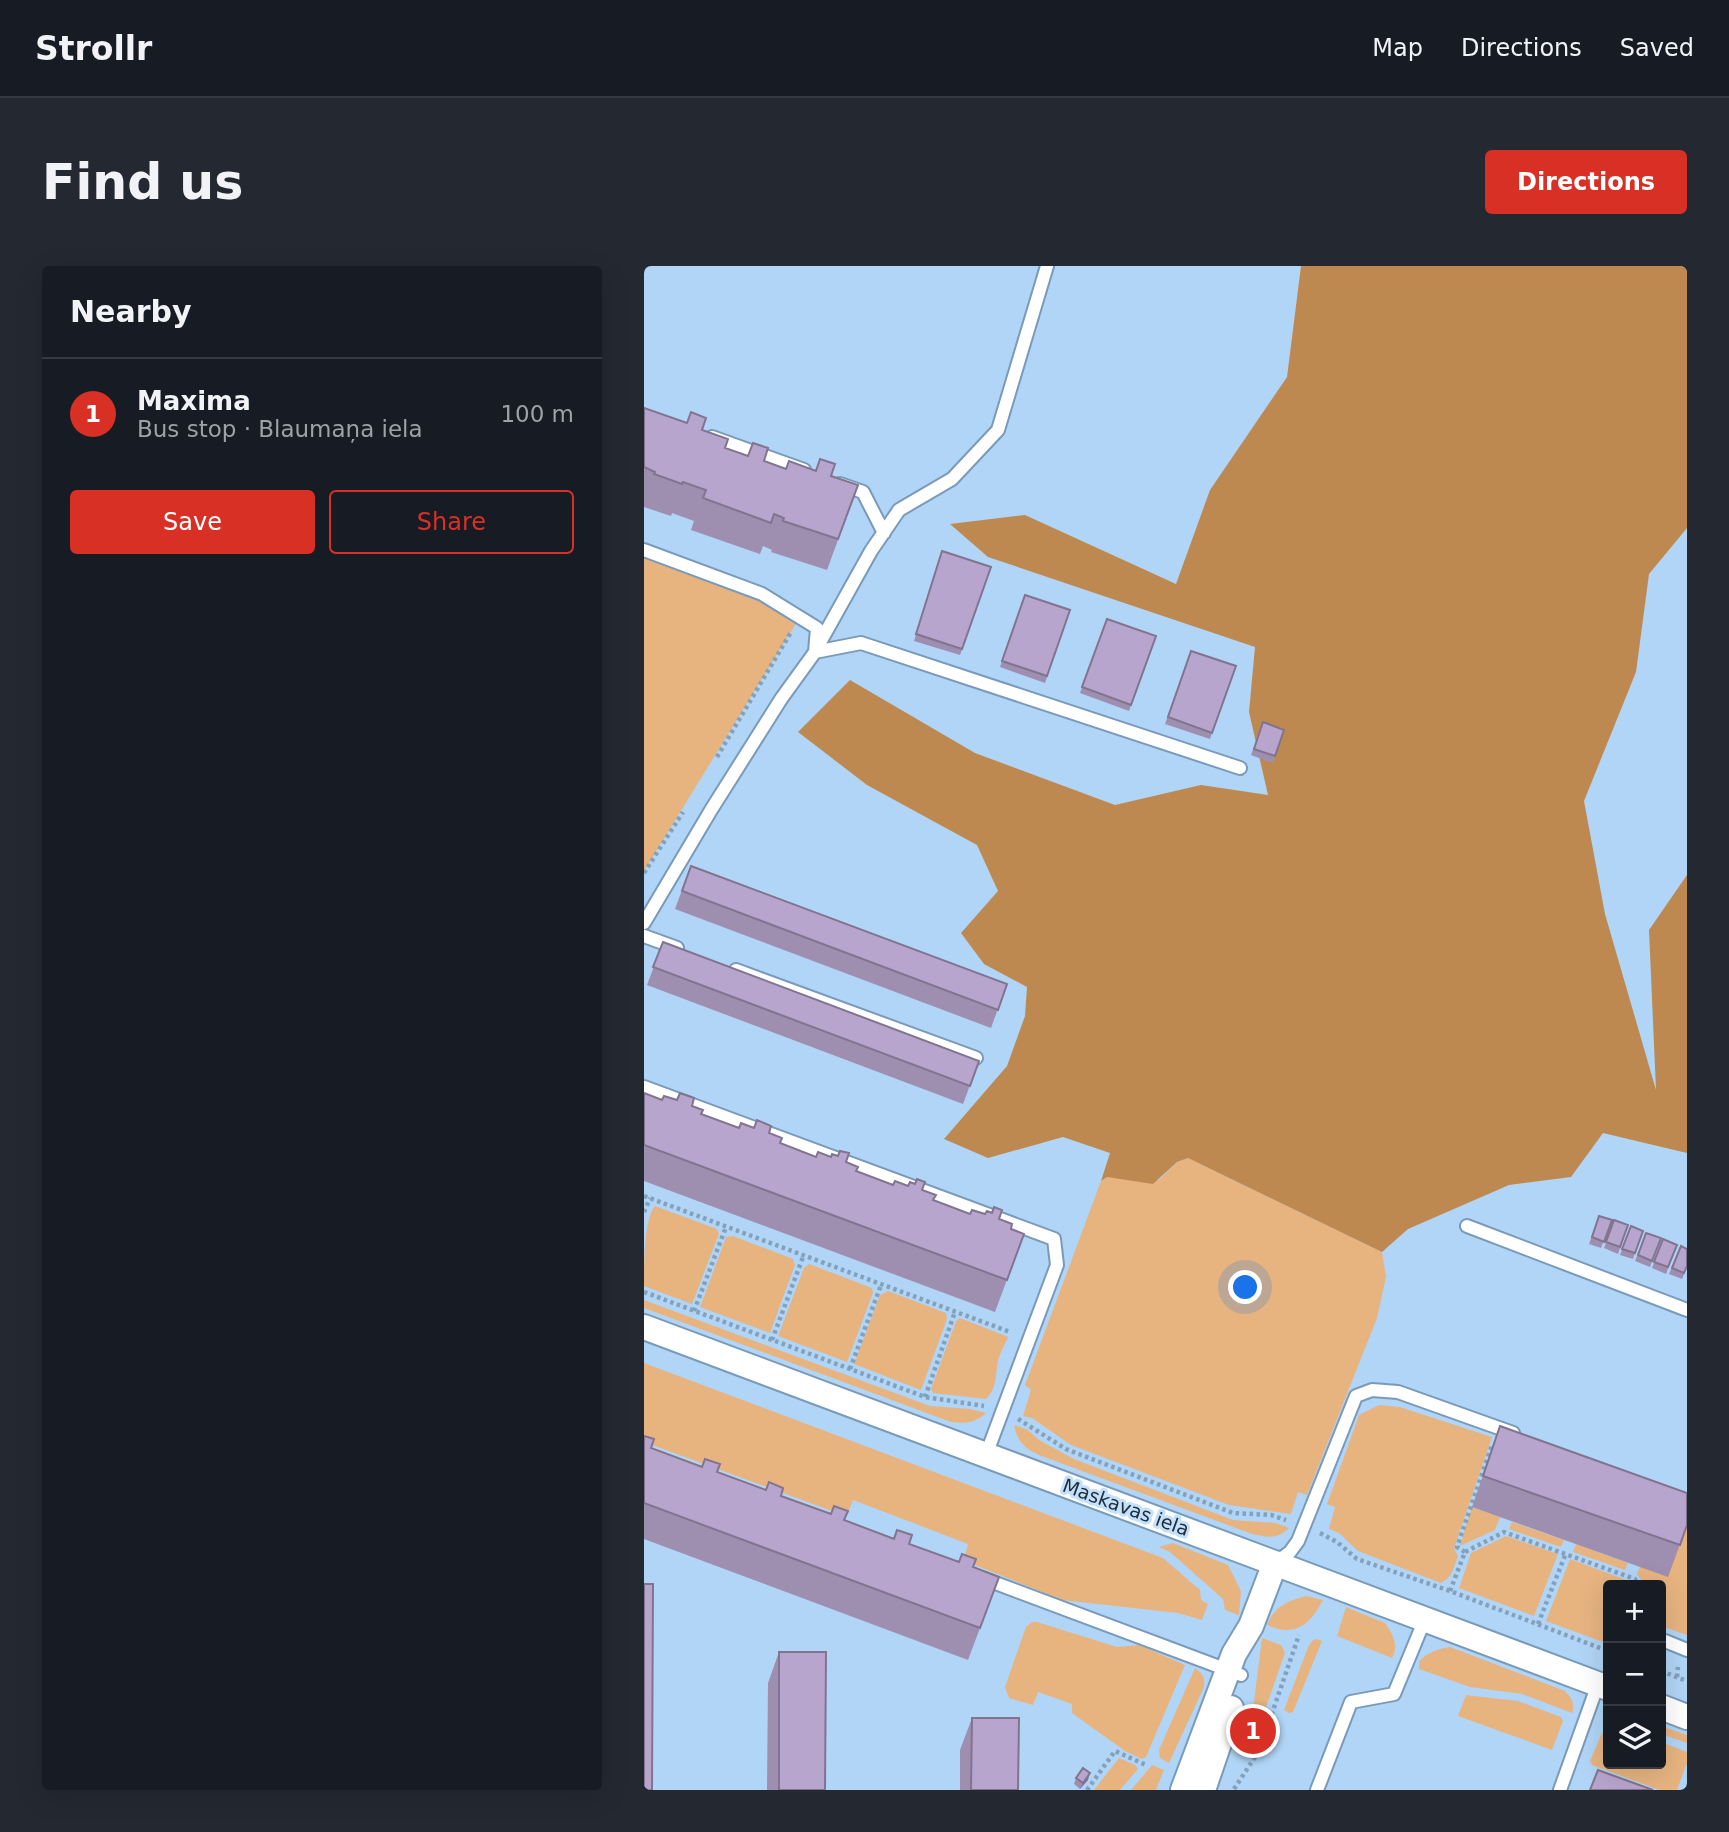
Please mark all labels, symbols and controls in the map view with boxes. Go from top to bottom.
text: Strollr [35,29,152,68]
text: Map [1372,34,1423,62]
text: Directions [1461,34,1582,62]
text: Saved [1620,34,1694,62]
button: Directions [1485,150,1687,214]
text: Find us [42,154,243,211]
text: Nearby [70,294,192,329]
text: Maxima [137,386,251,416]
text: 1 [85,401,101,427]
text: 100 m [500,401,574,427]
text: Bus stop · Blaumaņa iela [137,416,423,442]
button: Save [70,490,315,554]
button: Share [329,490,574,554]
your location [1228,1270,1262,1304]
street label: Maskavas iela [1060,1474,1192,1540]
map controls [1603,1580,1666,1769]
button: + [1603,1580,1666,1643]
button: − [1603,1643,1666,1706]
pin: 1 [1230,1705,1276,1757]
button: layers [1603,1706,1666,1769]

